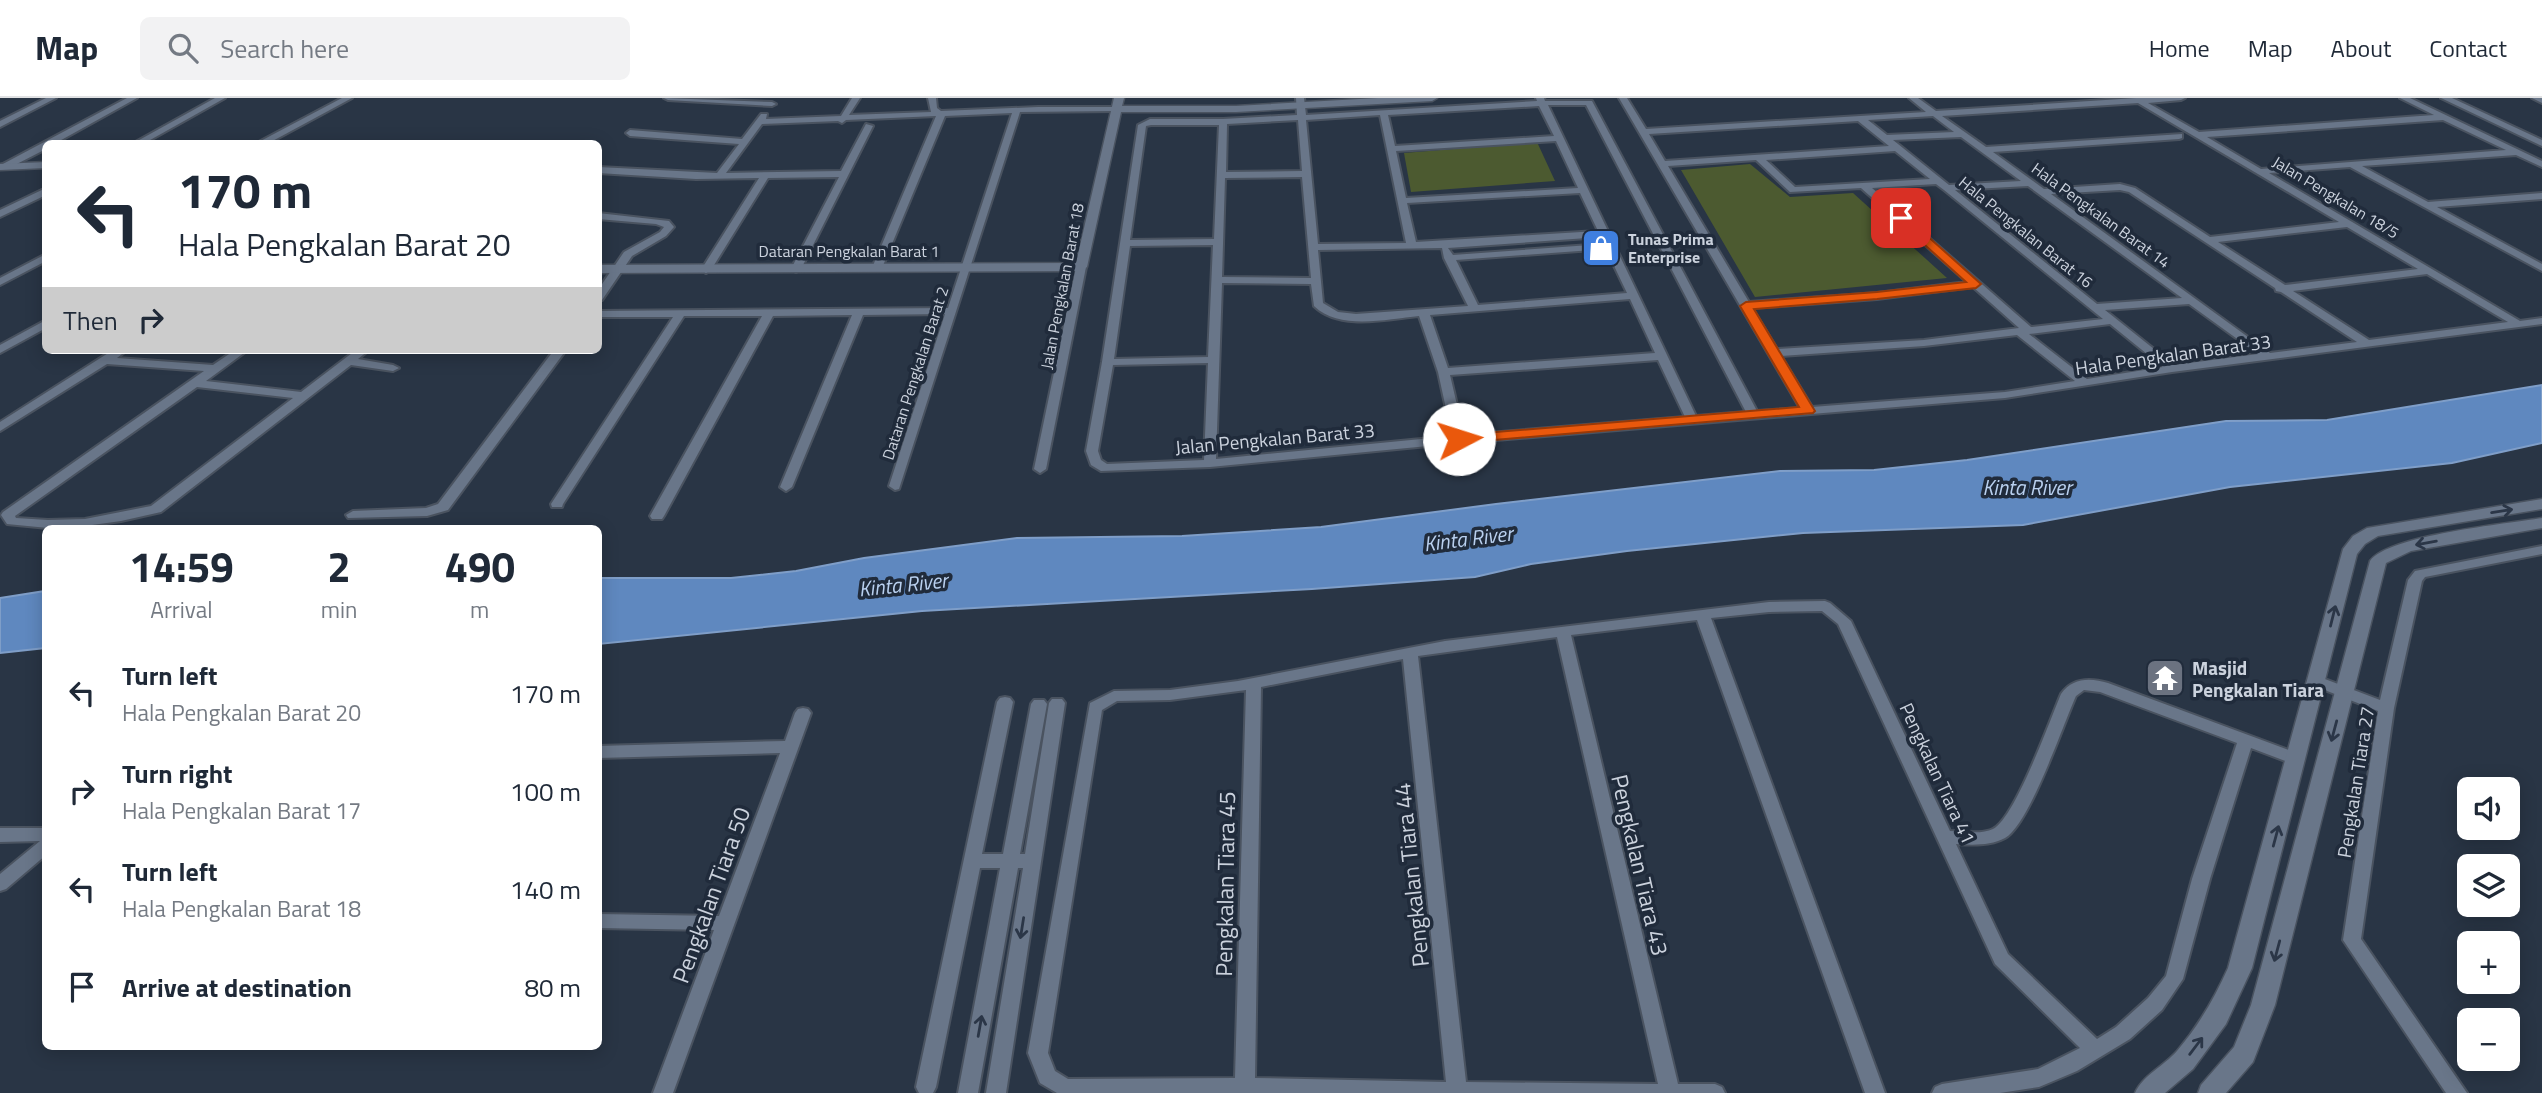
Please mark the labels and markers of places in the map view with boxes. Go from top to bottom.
pin [1871,188,1931,248]
shop icon: Tunas Prima Enterprise [1580,227,1622,269]
place label: Tunas Prima Enterprise [1628,227,1714,269]
place label: Masjid Pengkalan Tiara [2192,653,2324,704]
temple icon: Masjid Pengkalan Tiara [2144,657,2186,699]

